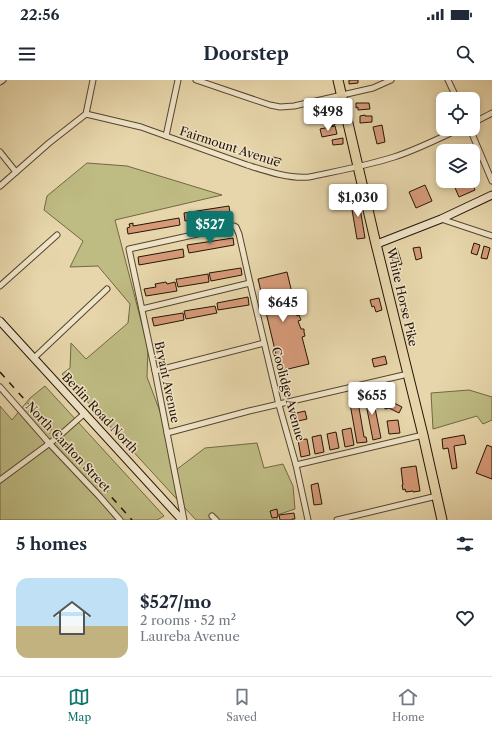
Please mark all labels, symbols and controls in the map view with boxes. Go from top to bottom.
text: 22:56 [20,5,59,24]
icon: menu [16,43,38,65]
text: Doorstep [203,43,289,65]
icon: search [454,43,476,65]
map controls [436,92,480,188]
button: locate [436,92,480,136]
pin: $498 [304,98,352,132]
text: $498 [313,103,343,119]
street label: Fairmount Avenue [178,123,283,170]
button: layers [436,144,480,188]
pin: $1,030 [325,184,391,218]
text: $1,030 [338,189,378,205]
pin: $527 [186,211,234,245]
text: $527 [196,216,224,232]
street label: White Horse Pike [384,245,421,348]
pin: $645 [259,289,307,323]
text: $645 [268,294,298,310]
street label: Bryant Avenue [152,340,184,424]
street label: Coolidge Avenue [269,345,308,443]
street label: Berlin Road North [59,369,142,456]
pin: $655 [348,382,396,416]
text: $655 [357,387,387,403]
street label: North Carlton Street [23,399,114,495]
icon: filters [454,533,476,555]
text: 5 homes [16,534,87,554]
text: $527/mo [140,592,211,612]
icon: home [48,594,96,642]
icon: heart [454,607,476,629]
text: 2 rooms · 52 m² [140,612,236,628]
text: Laureba Avenue [140,628,240,644]
tab: Map [68,686,91,724]
tab: Saved [226,686,257,724]
tab: Home [392,686,424,724]

